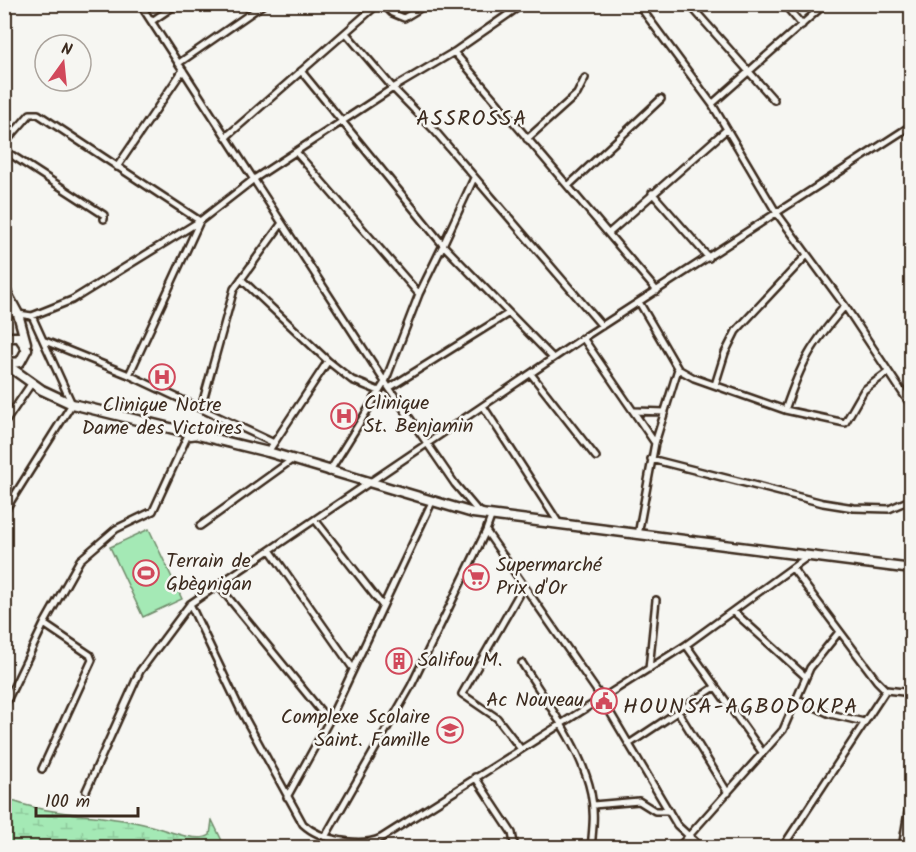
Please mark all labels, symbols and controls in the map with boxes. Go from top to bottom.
north arrow [33,33,93,93]
text: N [58,37,75,63]
district label: ASSROSSA [416,102,528,137]
hospital icon: Clinique Notre Dame des Victoires [147,362,177,392]
place label: Clinique St. Benjamin [364,388,473,443]
place label: Clinique Notre Dame des Victoires [82,390,243,445]
hospital icon: Clinique St. Benjamin [329,401,359,431]
place label: Terrain de Gbègnigan [166,546,252,601]
place label: Supermarché Prix d'Or [496,550,603,605]
sports icon: Terrain de Gbègnigan [131,558,161,588]
supermarket icon: Supermarché Prix d'Or [461,562,491,592]
place label: Salifou M. [418,645,502,677]
building icon: Salifou M. [384,646,414,676]
place label: Ac Nouveau [486,685,584,717]
public building icon: Ac Nouveau [589,686,619,716]
district label: HOUNSA-AGBODOKPA [623,690,859,725]
place label: Complexe Scolaire Saint. Famille [281,702,430,757]
school or university icon: Complexe Scolaire Saint. Famille [435,715,465,745]
scale bar [36,780,138,818]
text: 100 m [45,788,90,817]

